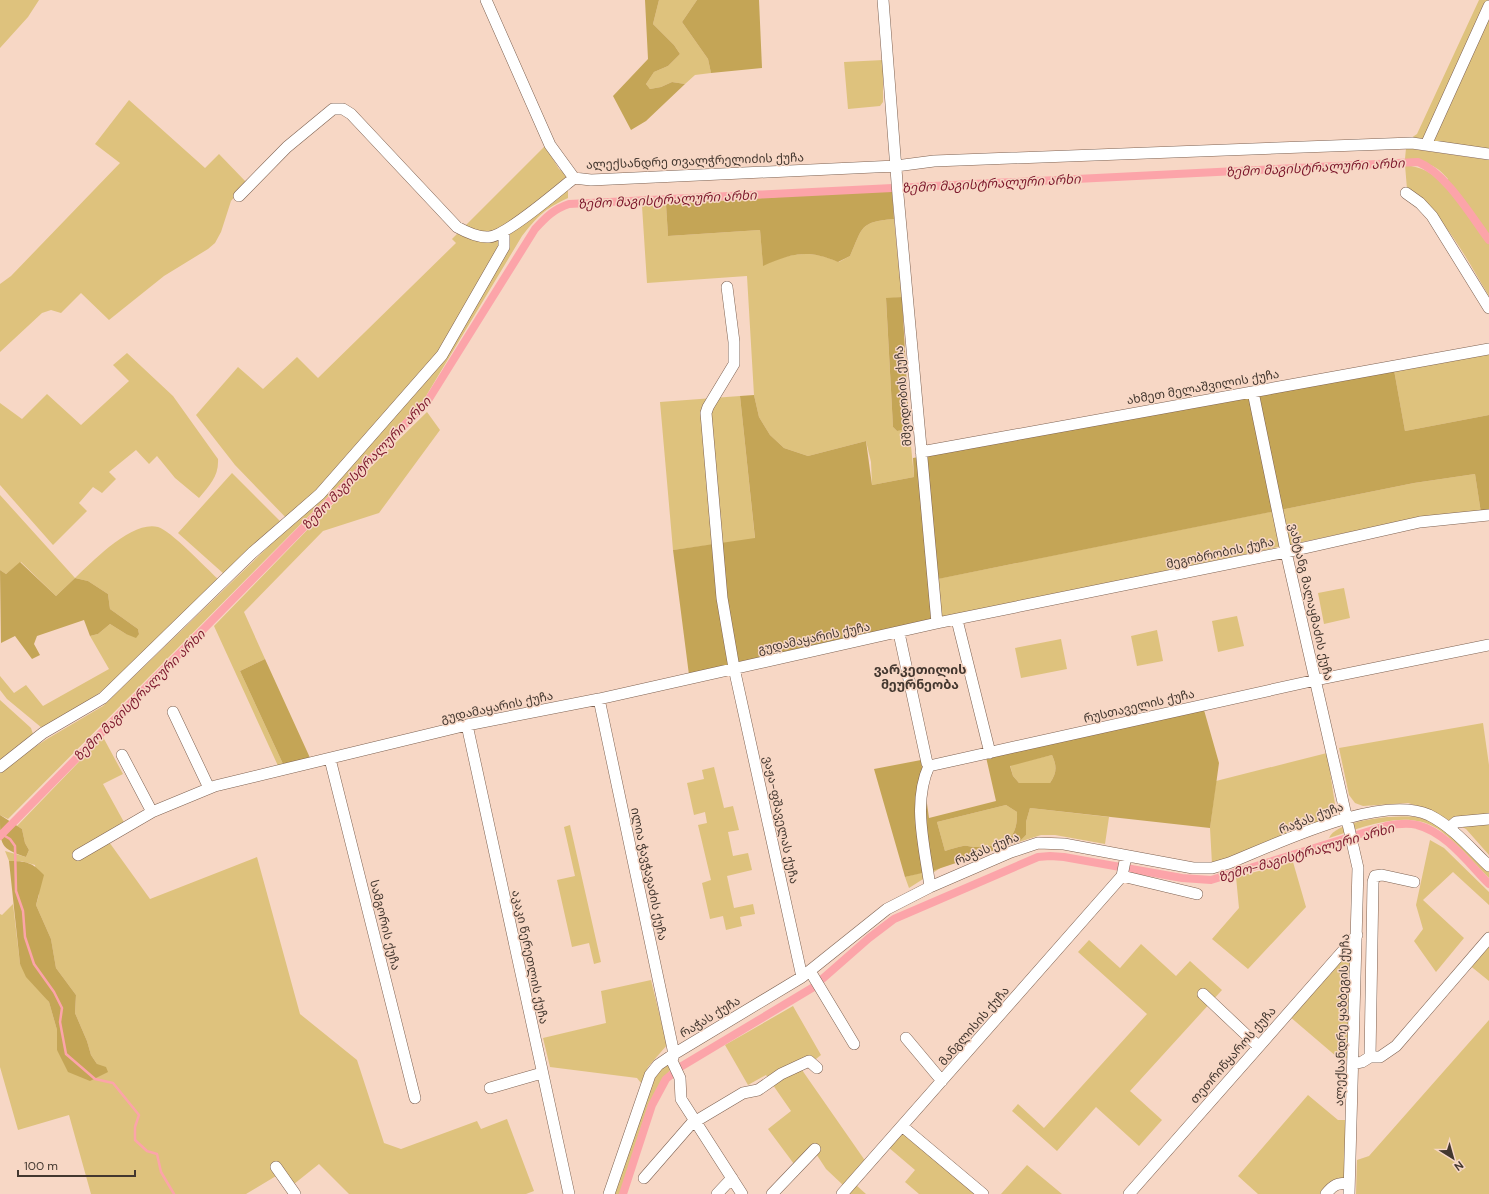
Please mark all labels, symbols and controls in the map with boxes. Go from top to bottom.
street label: ალექსანდრე თვალჭრელიძის ქუჩა [586,149,804,173]
water label: ზემო მაგისტრალური არხი [1225,154,1405,181]
water label: ზემო მაგისტრალური არხი [901,170,1081,197]
water label: ზემო მაგისტრალური არხი [577,186,757,213]
street label: მშვიდობის ქუჩა [891,345,915,447]
street label: ახმეთ მელაშვილის ქუჩა [1125,366,1281,408]
water label: ზემო მაგისტრალური არხი [298,393,435,534]
street label: ვახტანგ მალაყმაძის ქუჩა [1285,522,1337,682]
street label: მეგობრობის ქუჩა [1165,534,1275,572]
street label: გუდამაყარის ქუჩა [757,618,871,658]
water label: ზემო მაგისტრალური არხი [70,626,209,765]
district label: ვარკეთილის მეურნეობა [874,661,966,693]
street label: რუსთაველის ქუჩა [1082,685,1196,727]
street label: გუდამაყარის ქუჩა [440,687,554,727]
street label: ვაჟა-ფშაველას ქუჩა [760,755,802,885]
street label: რაჭას ქუჩა [1276,798,1346,838]
street label: ილია ჭავჭავაძის ქუჩა [627,806,671,942]
water label: ზემო-მაგისტრალური არხი [1216,819,1396,886]
street label: რაჭას ქუჩა [952,829,1022,869]
street label: სამგორის ქუჩა [366,878,404,972]
street label: აკაკი წერეთლის ქუჩა [508,889,552,1025]
street label: ალექსანდრე ყაზბეგის ქუჩა [1331,934,1353,1106]
street label: მანგლისის ქუჩა [935,983,1013,1069]
street label: რაჭას ქუჩა [677,993,743,1041]
street label: თეთრიწყაროს ქუჩა [1186,1003,1280,1107]
north arrow [1433,1138,1473,1178]
scale bar [18,1152,135,1178]
text: 100 m [24,1158,58,1174]
text: N [1452,1158,1466,1174]

